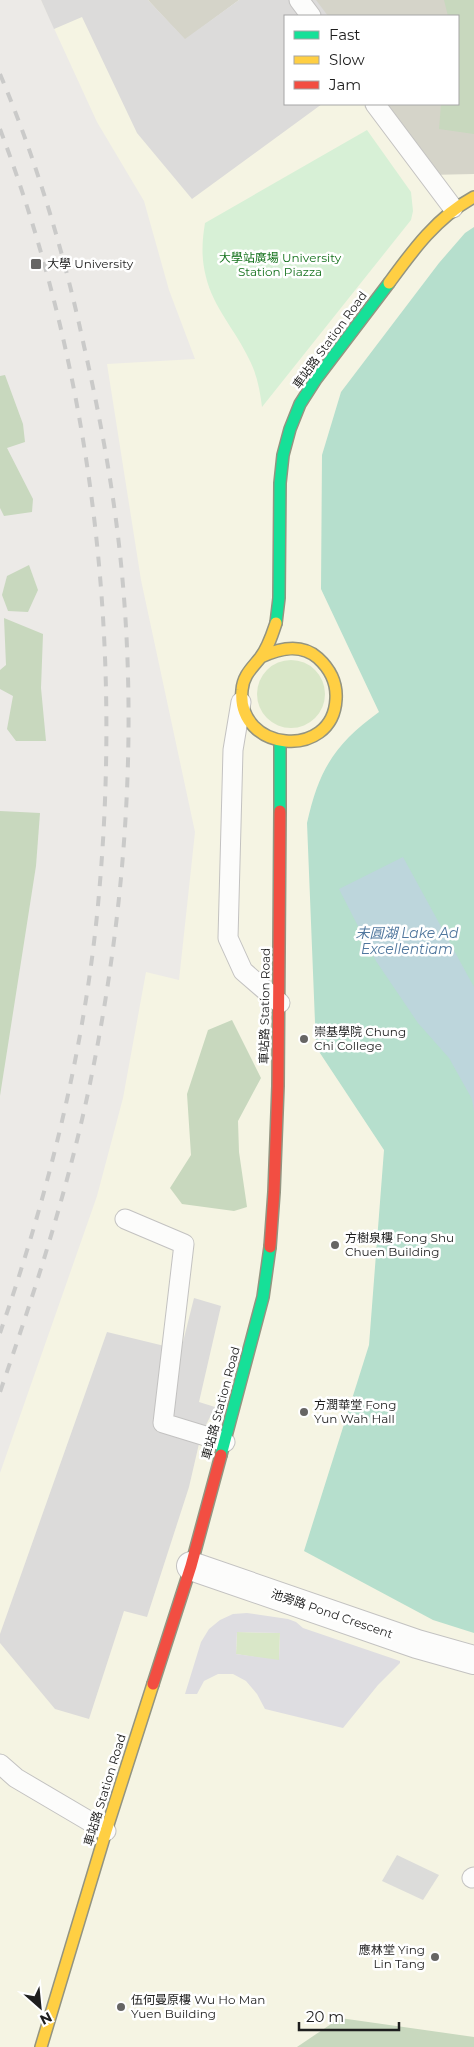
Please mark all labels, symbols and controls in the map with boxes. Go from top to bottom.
legend [284,15,459,105]
text: Fast [329,25,360,44]
text: Slow [329,50,365,69]
text: Jam [328,75,361,94]
park label: 大學站廣場 University Station Piazza [219,250,342,279]
place label: 大學 University [47,256,134,271]
marker: 大學 University [29,257,43,271]
street label: 車站路 Station Road [289,288,370,391]
water label: 未圓湖 Lake Ad Excellentiam [356,924,459,958]
street label: 車站路 Station Road [256,948,273,1064]
place label: 崇基學院 Chung Chi College [314,1024,406,1053]
marker: 崇基學院 Chung Chi College [298,1033,310,1045]
place label: 方樹泉樓 Fong Shu Chuen Building [345,1230,454,1259]
marker: 方樹泉樓 Fong Shu Chuen Building [329,1239,341,1251]
street label: 車站路 Station Road [198,1345,243,1461]
place label: 方潤華堂 Fong Yun Wah Hall [314,1397,396,1426]
marker: 方潤華堂 Fong Yun Wah Hall [298,1406,310,1418]
street label: 池旁路 Pond Crescent [269,1586,395,1641]
street label: 車站路 Station Road [80,1732,129,1848]
place label: 應林堂 Ying Lin Tang [359,1942,425,1971]
marker: 應林堂 Ying Lin Tang [429,1951,441,1963]
north arrow [15,1982,65,2032]
place label: 伍何曼原樓 Wu Ho Man Yuen Building [131,1992,265,2021]
scale bar [299,2000,399,2032]
marker: 伍何曼原樓 Wu Ho Man Yuen Building [115,2001,127,2013]
text: 20 m [306,2007,344,2026]
text: N [37,2008,55,2029]

